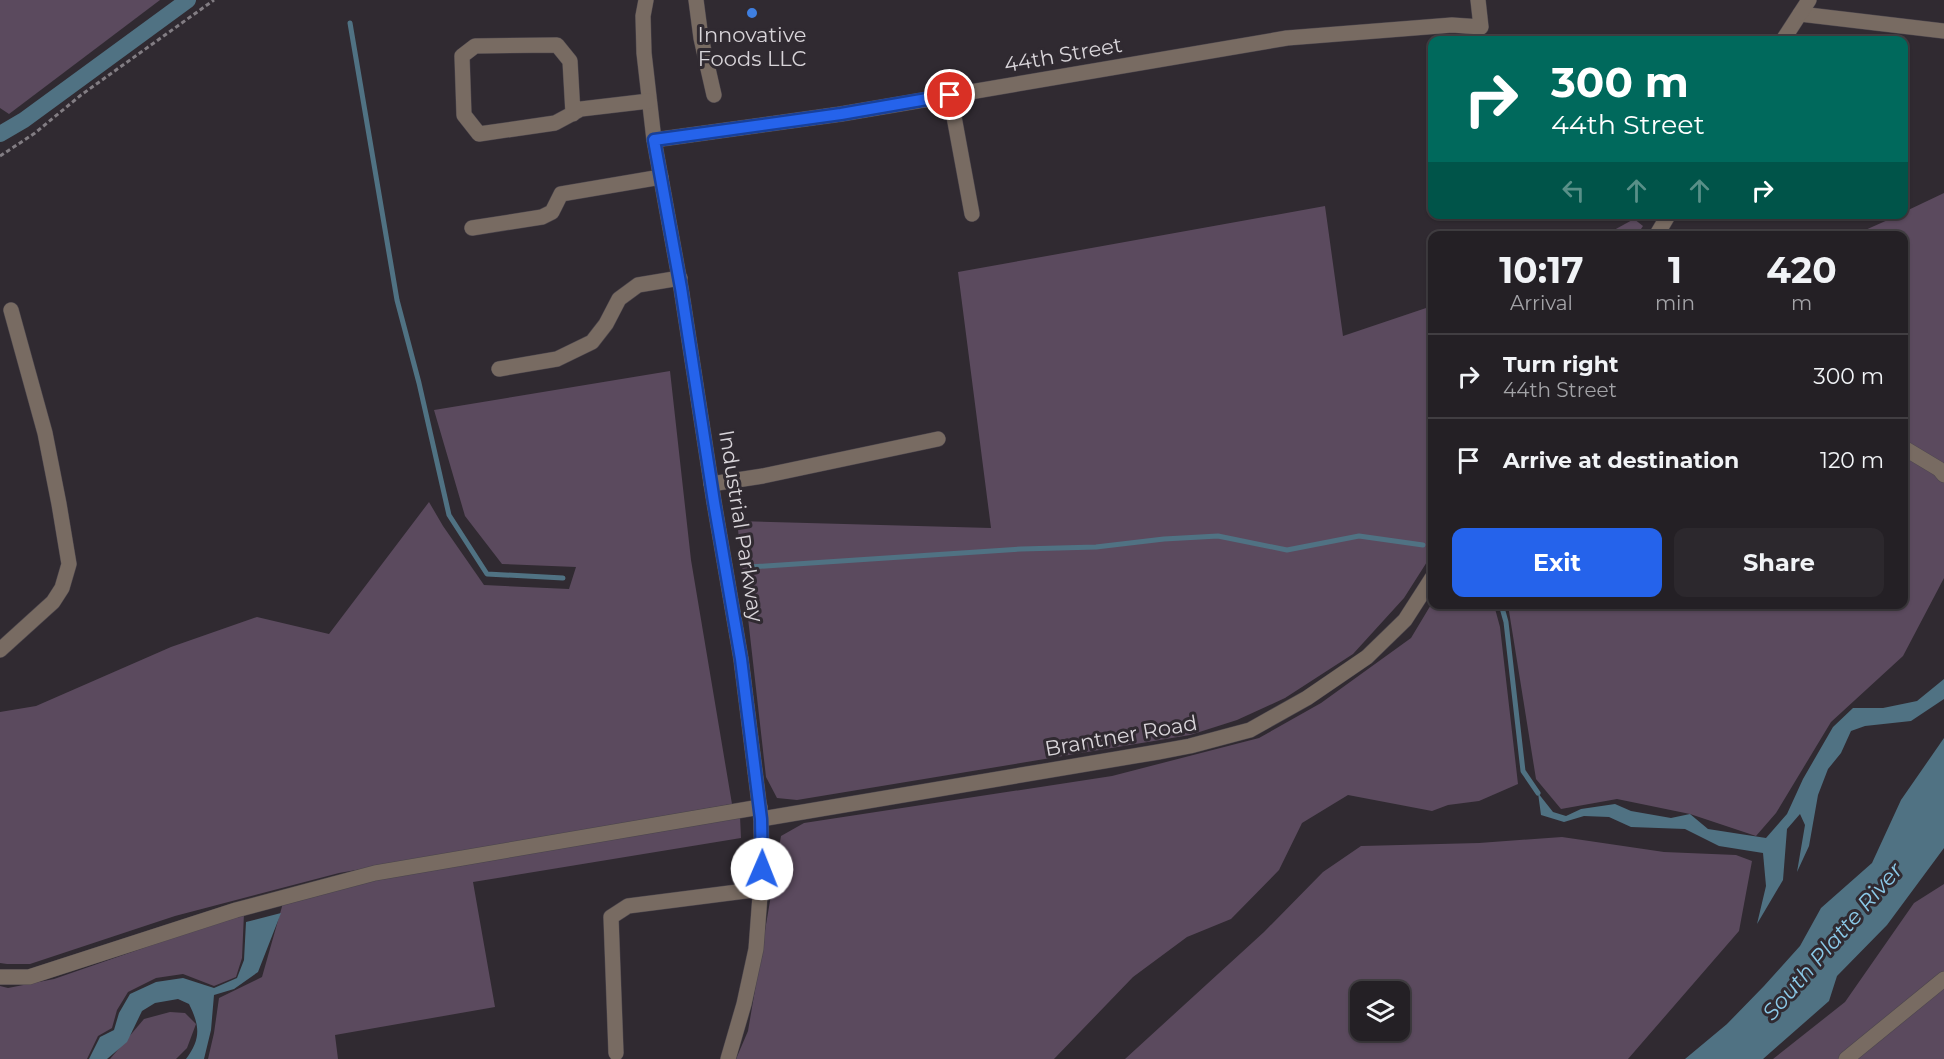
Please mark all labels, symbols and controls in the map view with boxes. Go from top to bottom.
marker: Innovative Foods LLC [745,6,759,20]
place label: Innovative Foods LLC [698,22,806,71]
street label: 44th Street [1002,32,1124,77]
text: 300 m [1551,56,1689,108]
icon: right [1452,60,1530,138]
pin [924,69,975,120]
icon: arrive [933,78,966,111]
text: 44th Street [1551,108,1705,141]
icon: left [1557,174,1590,207]
icon: ahead [1620,174,1653,207]
icon: ahead [1683,174,1716,207]
icon: right [1746,174,1779,207]
text: 10:17 [1499,248,1584,292]
text: 1 [1668,248,1682,292]
text: 420 [1766,248,1837,292]
text: Arrival [1510,291,1573,315]
text: min [1655,291,1695,315]
text: m [1791,291,1812,315]
text: Turn right [1503,351,1618,378]
icon: right [1452,360,1485,393]
text: 300 m [1813,363,1884,390]
text: 44th Street [1503,378,1617,402]
street label: Industrial Parkway [714,428,769,624]
icon: arrive [1452,444,1485,477]
text: Arrive at destination [1503,447,1739,474]
text: 120 m [1820,447,1884,474]
button: Exit [1452,528,1662,597]
button: Share [1674,528,1884,597]
street label: Brantner Road [1043,710,1199,761]
position arrow [730,837,794,901]
water label: South Platte River [1757,856,1909,1026]
map controls [1350,981,1410,1041]
button: layers [1350,981,1410,1041]

